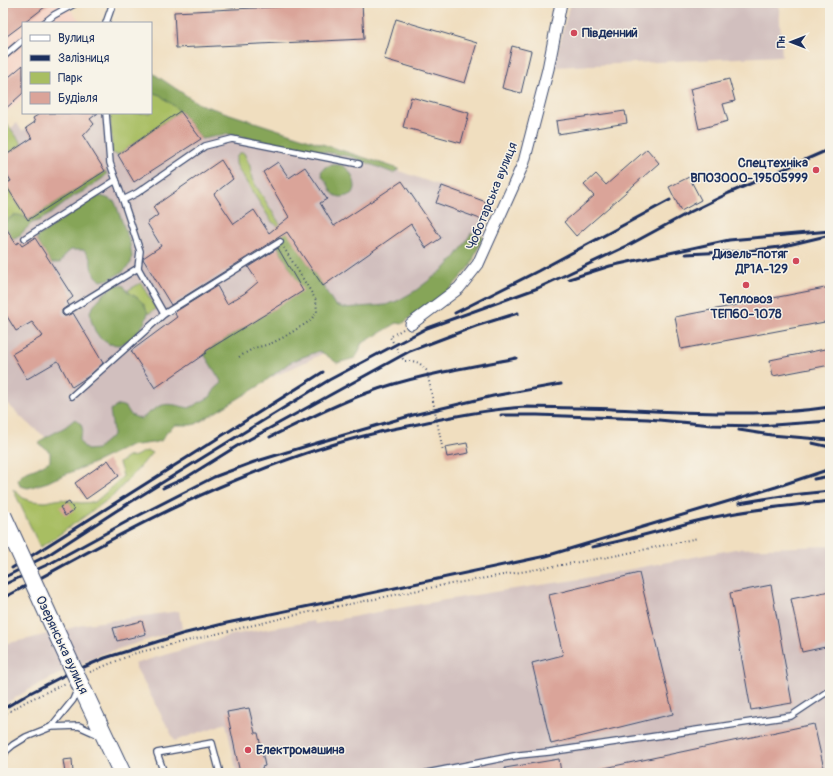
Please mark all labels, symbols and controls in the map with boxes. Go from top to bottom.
legend [22,22,152,114]
north arrow [771,22,811,62]
place label: Південний [582,25,638,41]
marker: Південний [569,28,579,38]
text: Вулиця [58,31,95,46]
text: Пн [775,35,788,48]
text: Залізниця [58,51,110,66]
text: Парк [58,71,83,86]
text: Будівля [58,91,98,106]
street label: Чоботарська вулиця [463,140,521,252]
place label: Спецтехніка ВПО3000-19505999 [690,155,808,186]
marker: Спецтехніка ВПО3000-19505999 [811,165,821,175]
place label: Дизель-потяг ДР1А-129 [712,246,789,277]
marker: Дизель-потяг ДР1А-129 [791,256,801,266]
marker: Тепловоз ТЕП60-1078 [741,280,751,290]
place label: Тепловоз ТЕП60-1078 [709,291,782,322]
street label: Озерянська вулиця [32,593,92,697]
place label: Електромашина [256,742,344,758]
marker: Електромашина [243,745,253,755]

